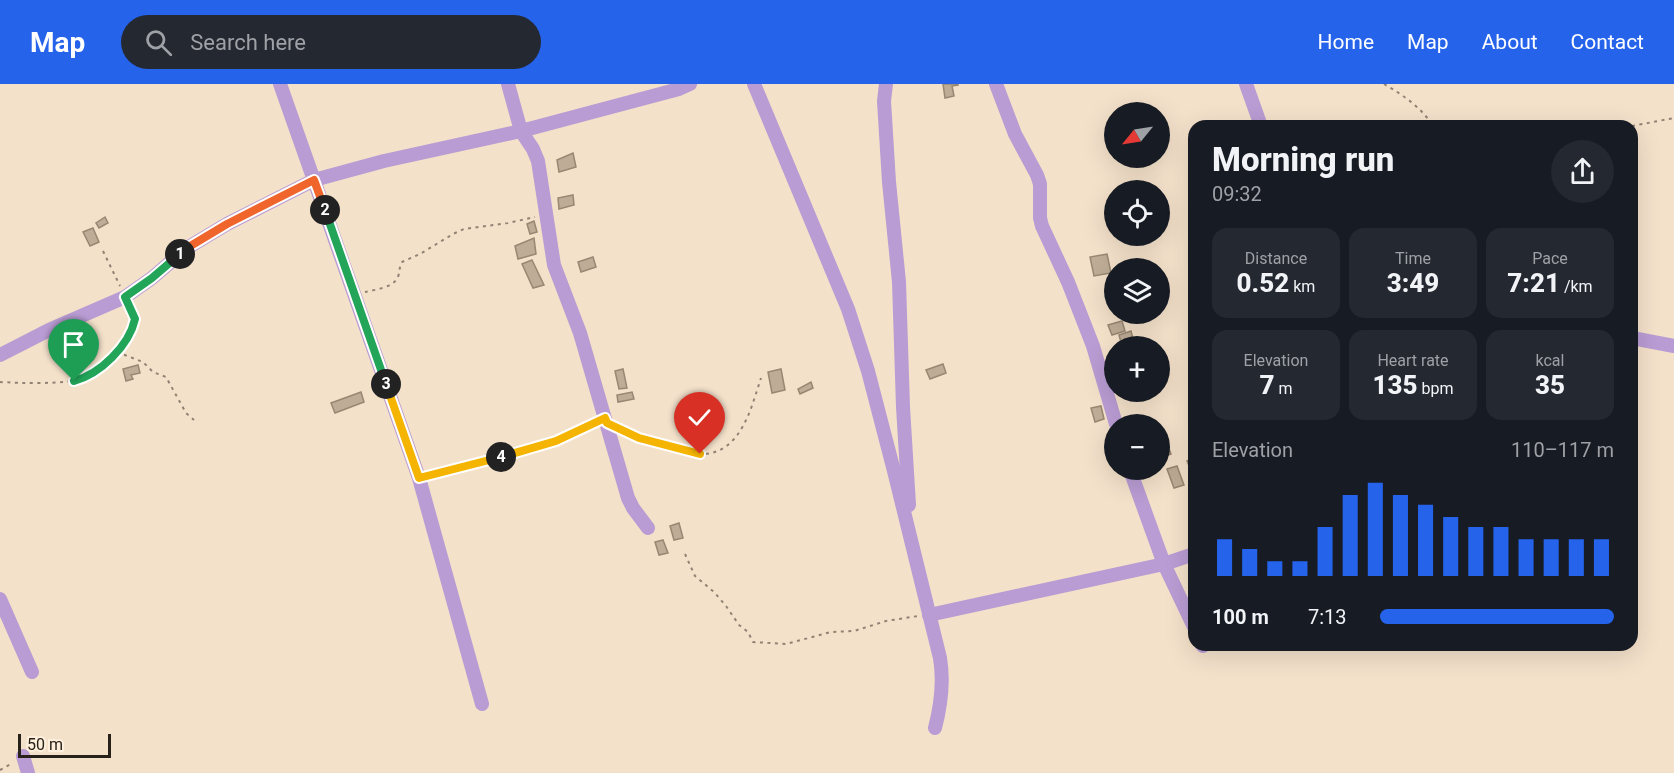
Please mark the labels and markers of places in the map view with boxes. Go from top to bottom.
pin: 2 [310,195,340,225]
pin: 1 [165,239,195,269]
pin [48,319,99,381]
pin: 3 [371,369,401,399]
pin [674,392,725,454]
pin: 4 [486,442,516,472]

